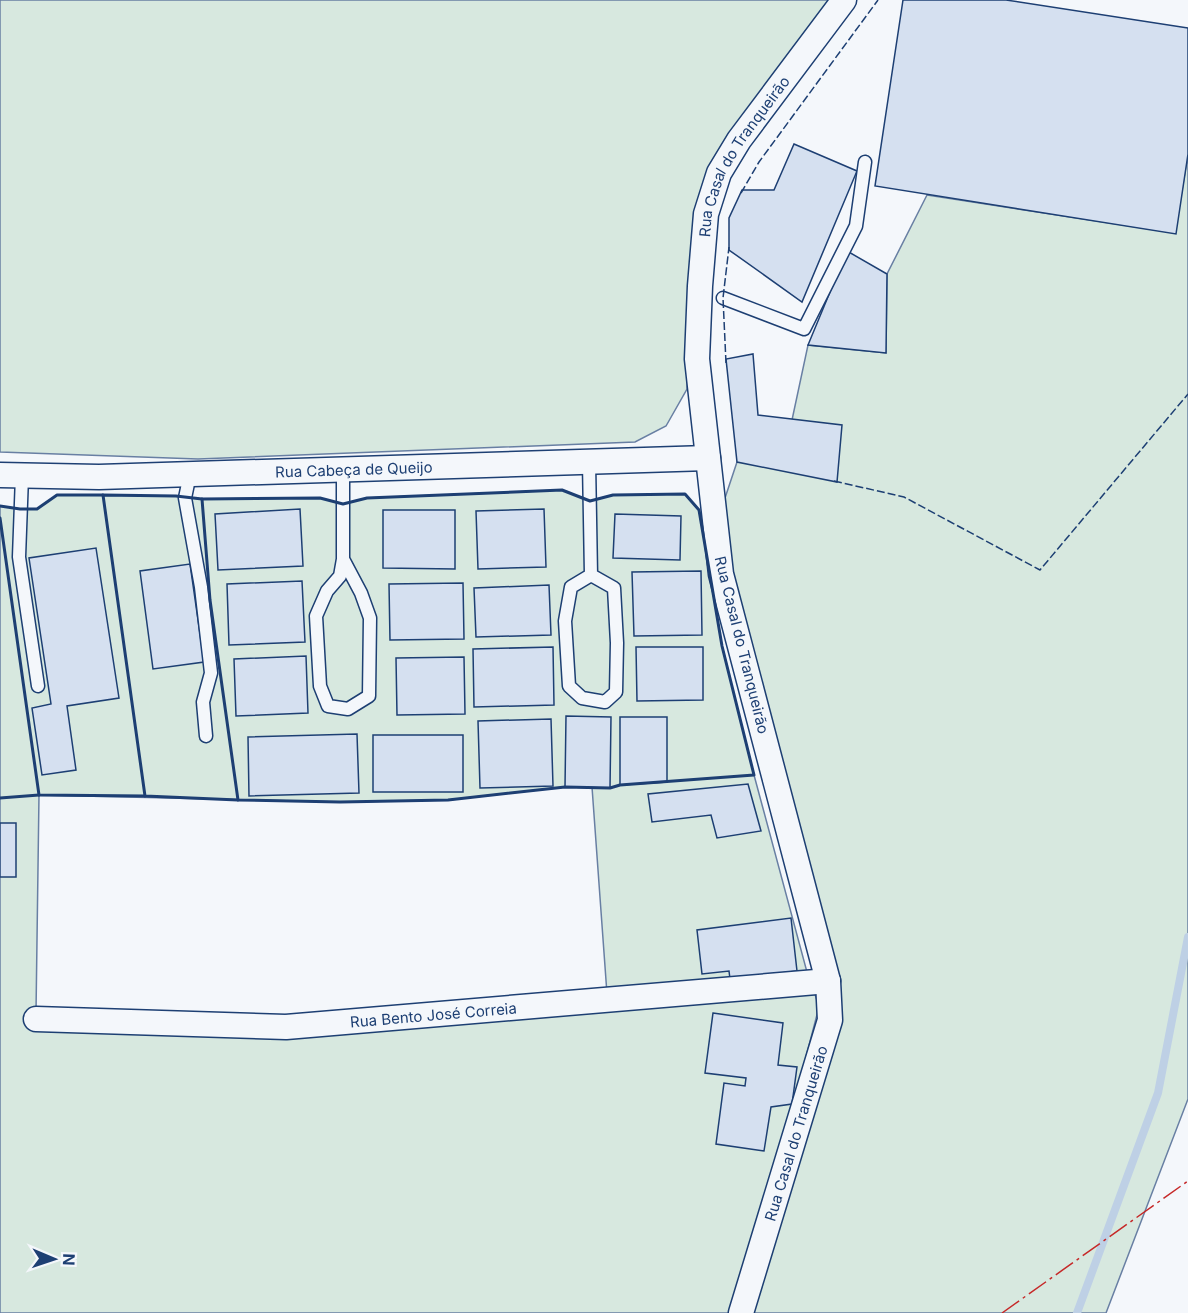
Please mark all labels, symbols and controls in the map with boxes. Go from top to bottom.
street label: Rua Casal do Tranqueirão [695,72,793,238]
street label: Rua Cabeça de Queijo [275,457,433,481]
street label: Rua Casal do Tranqueirão [711,554,773,736]
street label: Rua Bento José Correia [349,998,517,1031]
street label: Rua Casal do Tranqueirão [760,1043,831,1223]
north arrow [24,1229,84,1289]
text: N [59,1253,79,1266]

